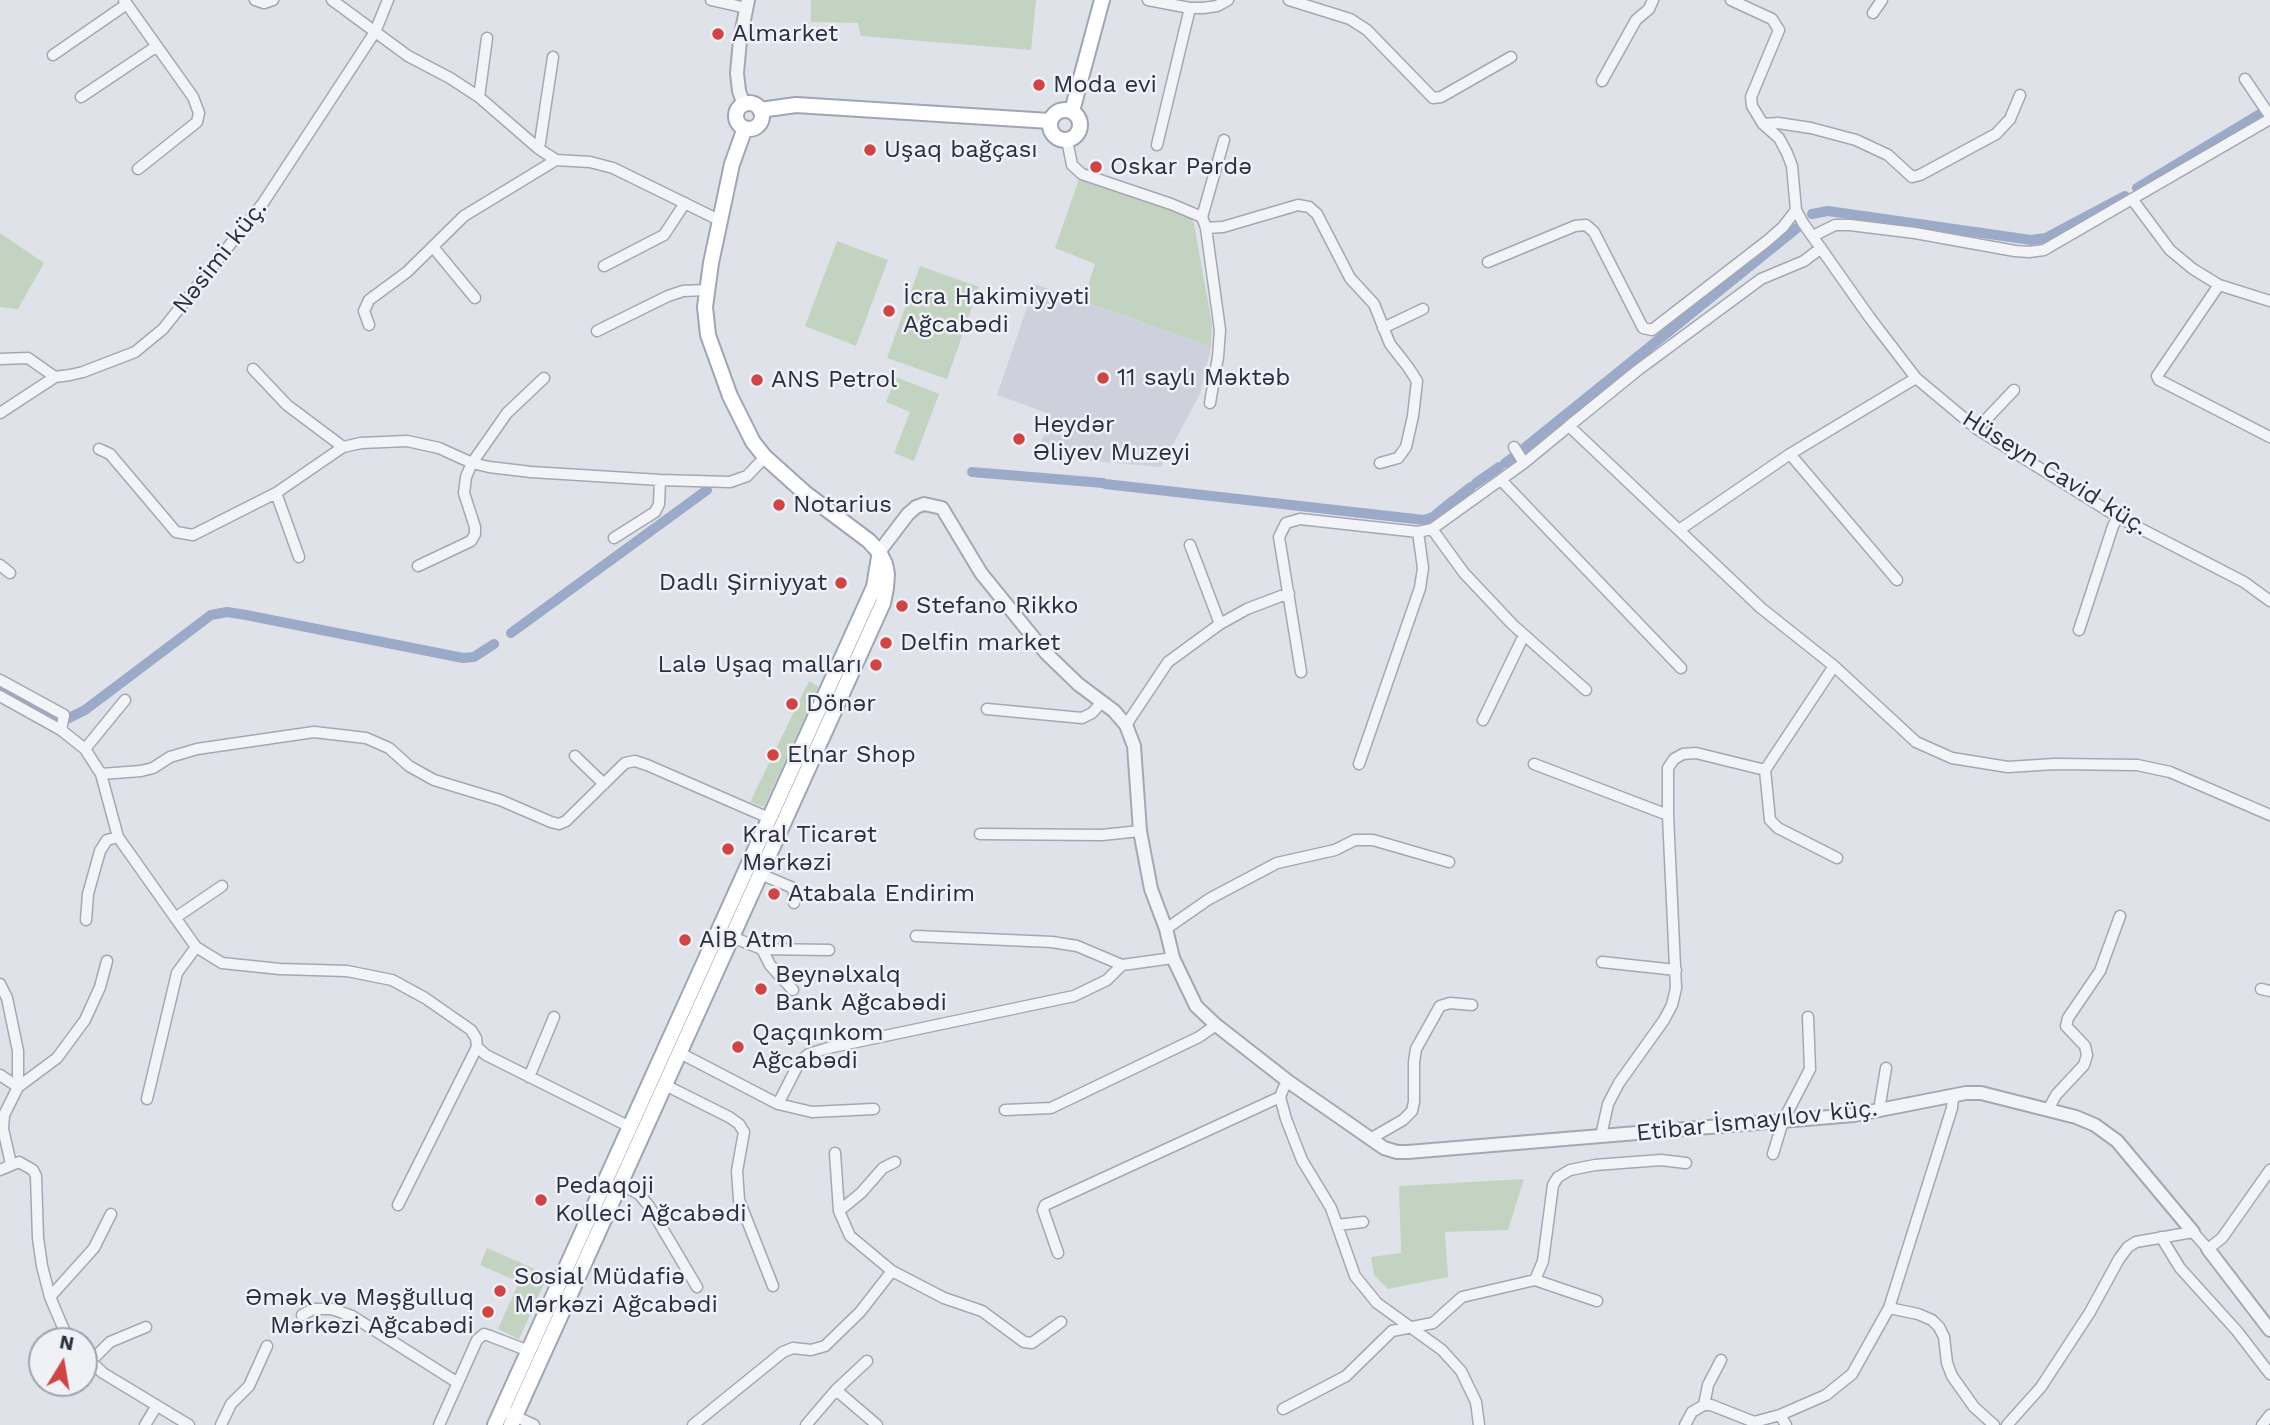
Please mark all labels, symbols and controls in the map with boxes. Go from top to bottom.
place label: Almarket [732,20,838,48]
marker: Almarket [710,26,726,42]
place label: Moda evi [1053,71,1157,99]
marker: Moda evi [1031,77,1047,93]
place label: Uşaq bağçası [884,136,1038,164]
marker: Uşaq bağçası [862,142,878,158]
place label: Oskar Pərdə [1110,153,1252,181]
marker: Oskar Pərdə [1088,159,1104,175]
street label: Nəsimi küç. [167,195,273,319]
place label: İcra Hakimiyyəti Ağcabədi [903,283,1090,339]
marker: İcra Hakimiyyəti Ağcabədi [881,303,897,319]
place label: 11 saylı Məktəb [1117,364,1290,392]
place label: ANS Petrol [771,366,897,394]
marker: 11 saylı Məktəb [1095,370,1111,386]
marker: ANS Petrol [749,372,765,388]
street label: Hüseyn Cavid küç. [1957,404,2153,542]
place label: Heydər Əliyev Muzeyi [1033,411,1190,467]
marker: Heydər Əliyev Muzeyi [1011,431,1027,447]
place label: Notarius [793,491,892,519]
marker: Notarius [771,497,787,513]
place label: Dadlı Şirniyyat [659,569,827,597]
marker: Dadlı Şirniyyat [833,575,849,591]
place label: Stefano Rikko [916,592,1078,620]
marker: Stefano Rikko [894,598,910,614]
place label: Delfin market [900,629,1060,657]
marker: Delfin market [878,635,894,651]
place label: Lalə Uşaq malları [658,651,862,679]
marker: Lalə Uşaq malları [868,657,884,673]
place label: Dönər [806,690,876,718]
marker: Dönər [784,696,800,712]
place label: Elnar Shop [787,741,916,769]
marker: Elnar Shop [765,747,781,763]
place label: Kral Ticarət Mərkəzi [742,821,877,877]
marker: Kral Ticarət Mərkəzi [720,841,736,857]
place label: Atabala Endirim [788,880,975,908]
marker: Atabala Endirim [766,886,782,902]
place label: AİB Atm [699,926,794,954]
marker: AİB Atm [677,932,693,948]
place label: Beynəlxalq Bank Ağcabədi [775,961,947,1017]
marker: Beynəlxalq Bank Ağcabədi [753,981,769,997]
place label: Qaçqınkom Ağcabədi [752,1019,884,1075]
marker: Qaçqınkom Ağcabədi [730,1039,746,1055]
street label: Etibar İsmayılov küç. [1635,1094,1879,1148]
place label: Pedaqoji Kolleci Ağcabədi [555,1172,747,1228]
marker: Pedaqoji Kolleci Ağcabədi [533,1192,549,1208]
place label: Sosial Müdafiə Mərkəzi Ağcabədi [514,1263,718,1319]
marker: Sosial Müdafiə Mərkəzi Ağcabədi [492,1283,508,1299]
place label: Əmək və Məşğulluq Mərkəzi Ağcabədi [245,1284,474,1340]
marker: Əmək və Məşğulluq Mərkəzi Ağcabədi [480,1304,496,1320]
north arrow [28,1327,98,1397]
text: N [58,1330,76,1355]

